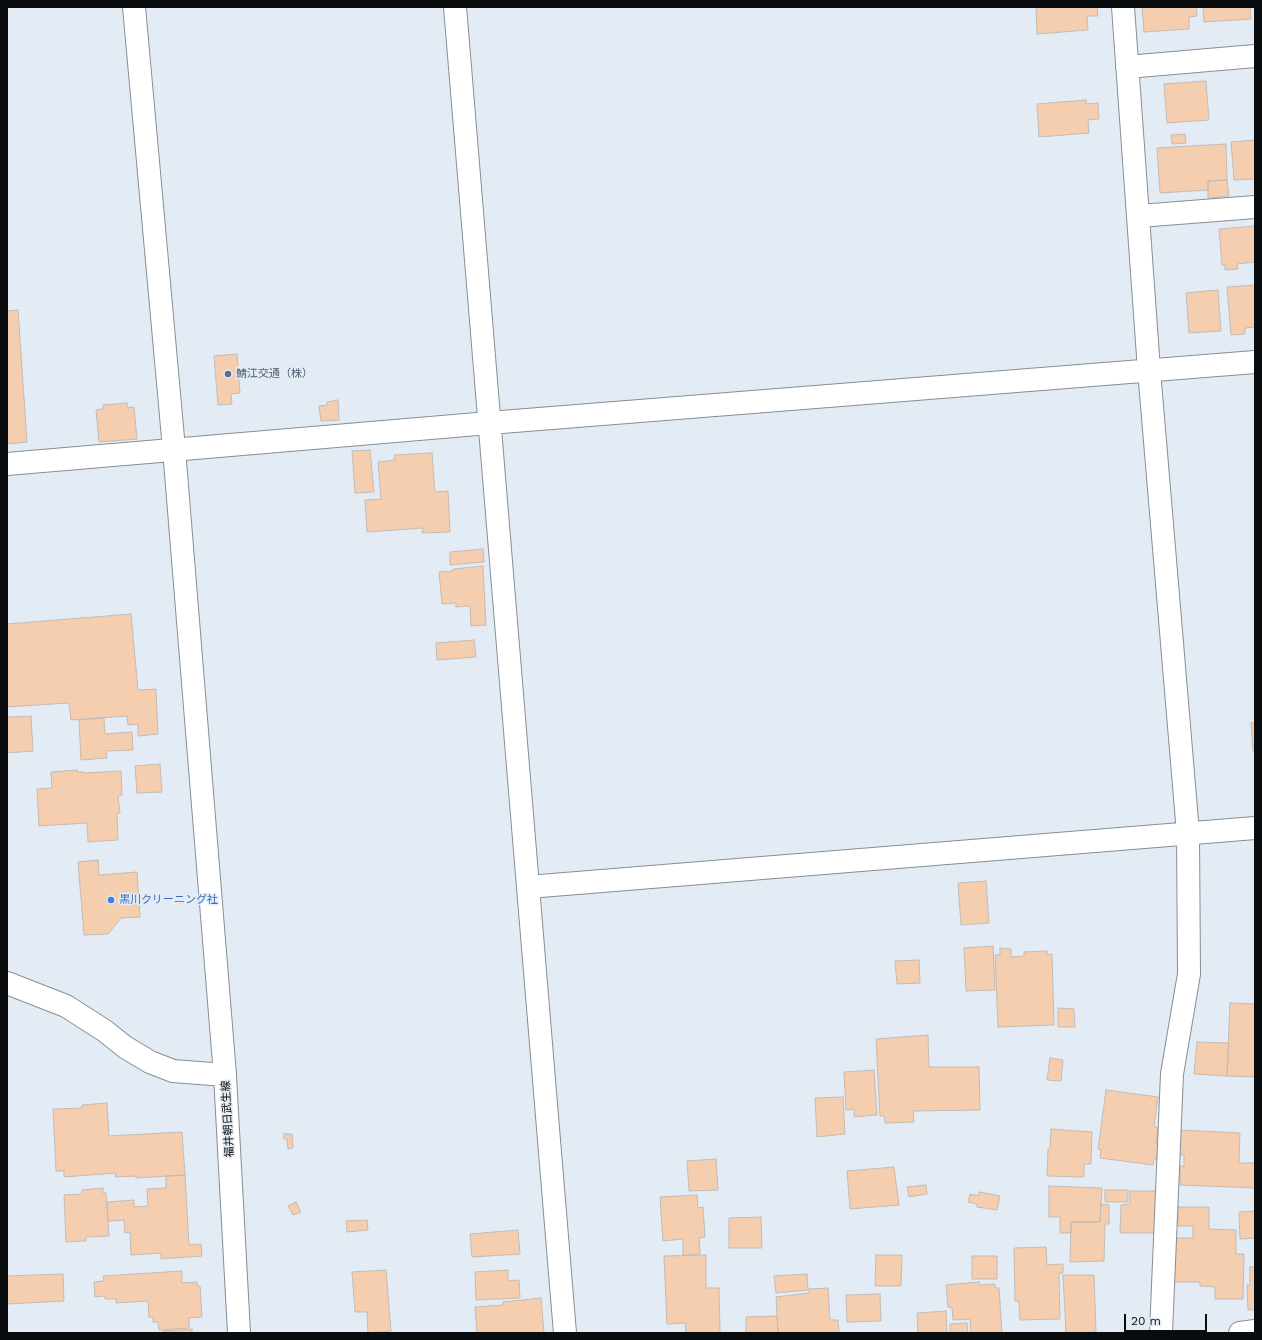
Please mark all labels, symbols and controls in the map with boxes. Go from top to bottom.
place label: 鯖江交通（株） [236,367,313,381]
marker: 鯖江交通（株） [223,369,233,379]
place label: 黒川クリーニング社 [119,893,218,907]
marker: 黒川クリーニング社 [106,895,116,905]
street label: 福井朝日武生線 [219,1080,237,1158]
scale bar [1126,1306,1209,1332]
text: 20 m [1131,1314,1161,1328]

